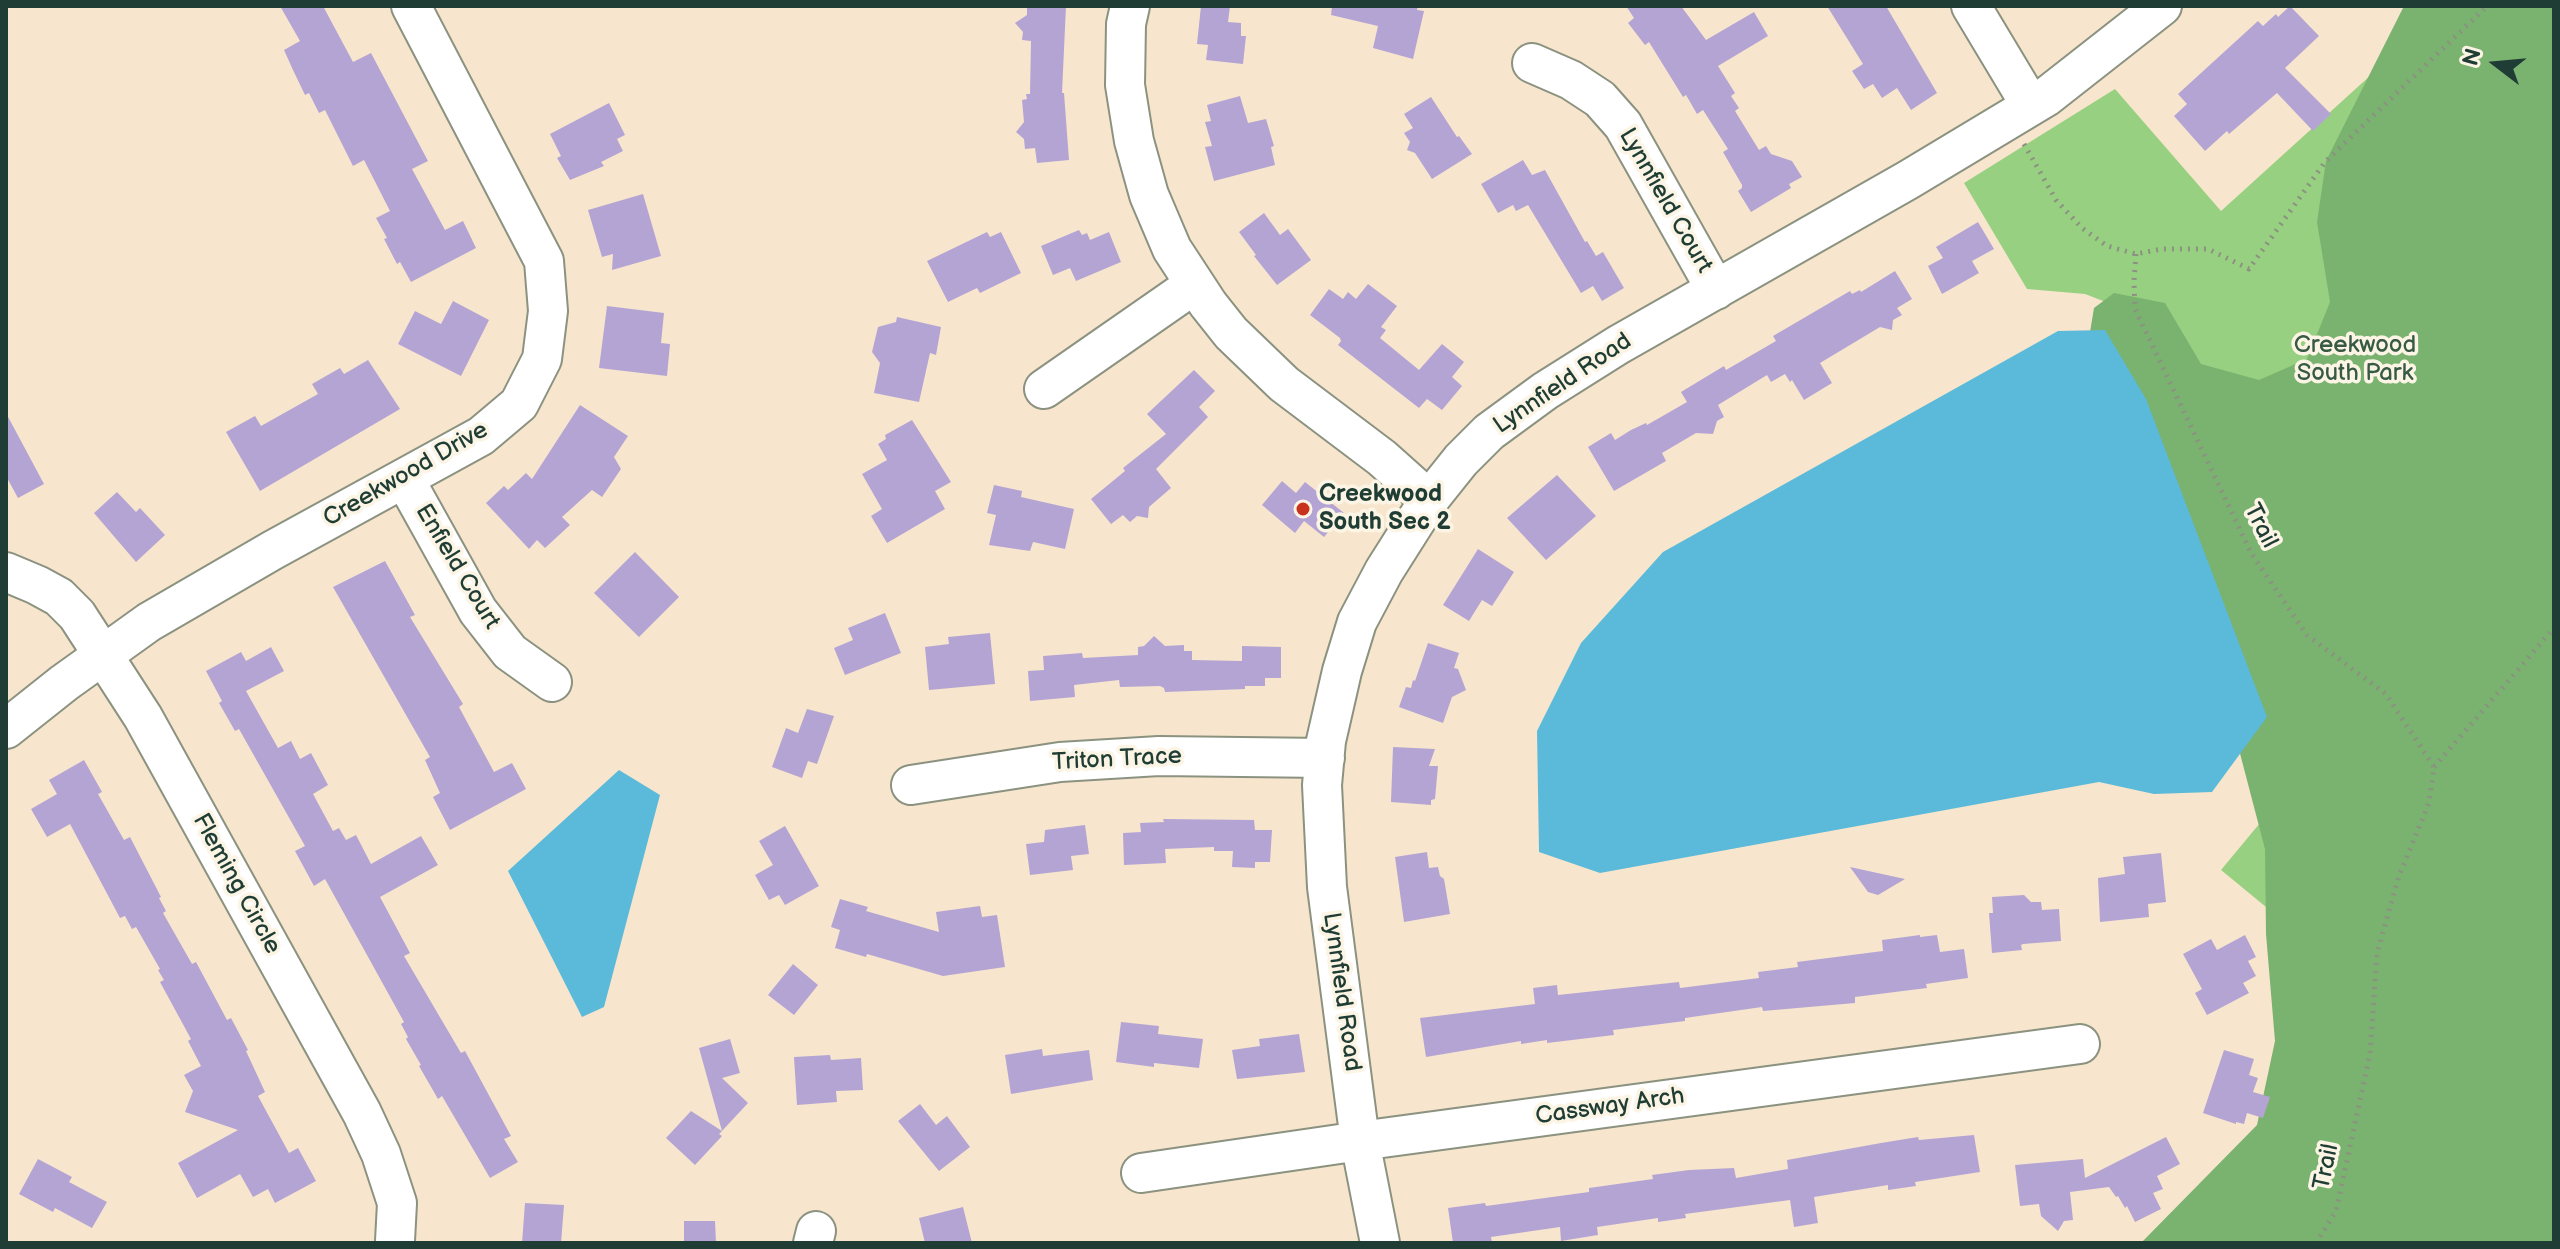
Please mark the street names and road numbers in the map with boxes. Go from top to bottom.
street label: Lynnfield Court [1612,124,1718,278]
street label: Lynnfield Road [1489,327,1637,441]
street label: Creekwood Drive [319,416,493,534]
street label: Enfield Court [408,499,506,635]
street label: Trail [2237,499,2283,553]
street label: Triton Trace [1051,742,1183,778]
street label: Fleming Circle [186,809,286,959]
street label: Lynnfield Road [1316,911,1366,1073]
street label: Cassway Arch [1534,1082,1686,1132]
street label: Trail [2308,1142,2346,1192]

